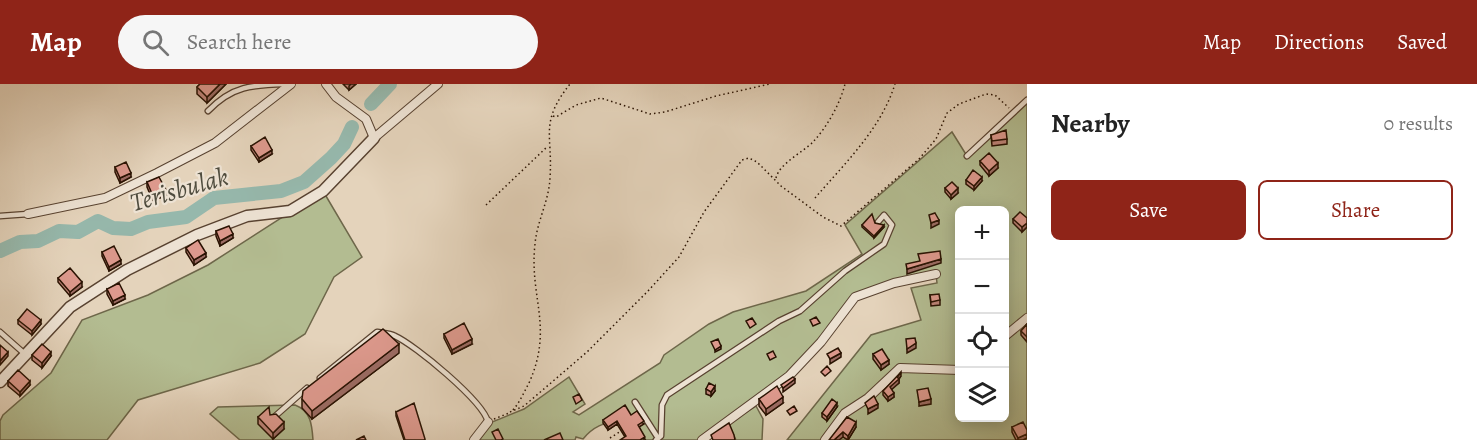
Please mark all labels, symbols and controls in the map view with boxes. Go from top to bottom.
search box [118,15,538,69]
text: Map [30,23,82,61]
icon: search [139,26,172,59]
text: Search here [187,27,291,57]
text: Map [1203,28,1241,56]
text: Directions [1274,28,1364,56]
text: Saved [1397,28,1447,56]
text: Nearby [1051,106,1130,141]
text: 0 results [1384,110,1453,137]
water label: Terisbulak [126,159,232,220]
button: Save [1051,180,1246,240]
button: Share [1258,180,1453,240]
map controls [955,206,1009,422]
button: + [955,206,1009,260]
button: − [955,260,1009,314]
button: locate [955,314,1009,368]
button: layers [955,368,1009,422]

